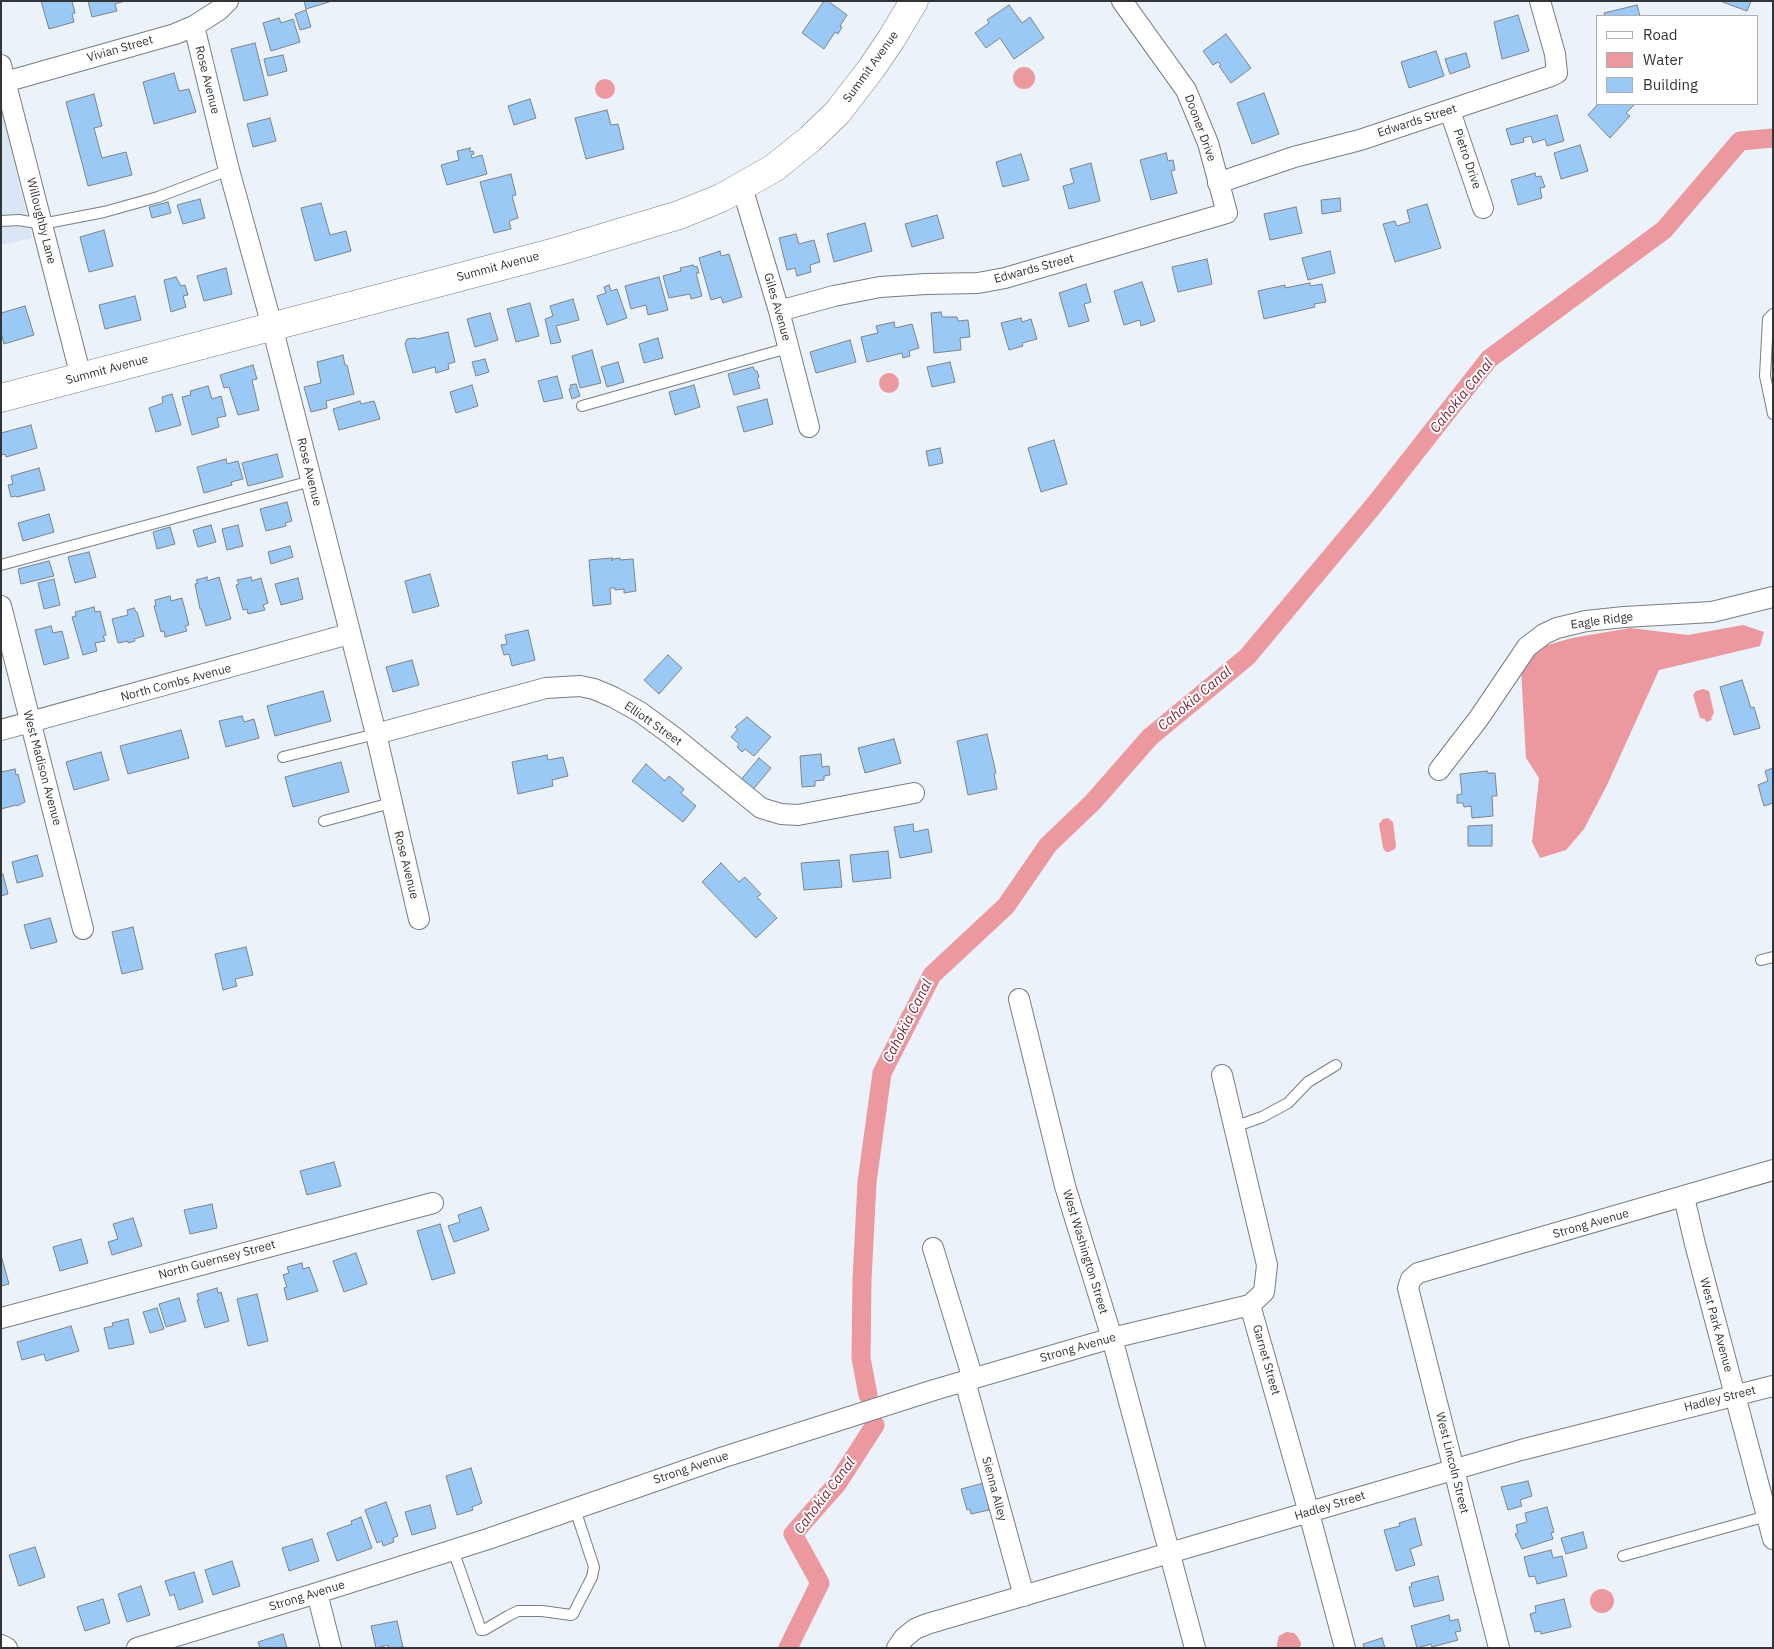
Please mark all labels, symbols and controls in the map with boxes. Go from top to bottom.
legend [1596,15,1759,105]
text: Road [1643,25,1678,44]
street label: Summit Avenue [840,28,902,106]
street label: Vivian Street [85,33,155,65]
street label: Rose Avenue [192,45,222,115]
text: Water [1643,50,1683,69]
text: Building [1643,75,1698,94]
street label: Dooner Drive [1181,93,1219,163]
street label: Edwards Street [1376,101,1458,141]
street label: Pietro Drive [1450,127,1484,191]
street label: Willoughby Lane [23,176,59,266]
street label: Summit Avenue [455,249,541,285]
street label: Edwards Street [992,251,1076,287]
street label: Giles Avenue [760,271,794,343]
street label: Summit Avenue [64,352,150,388]
water label: Cahokia Canal [1427,355,1497,437]
street label: Rose Avenue [294,437,324,507]
street label: Eagle Ridge [1570,609,1634,633]
street label: North Combs Avenue [119,661,233,705]
water label: Cahokia Canal [1155,663,1235,735]
street label: Elliott Street [621,699,685,749]
street label: West Madison Avenue [20,709,64,827]
street label: Rose Avenue [391,830,421,900]
water label: Cahokia Canal [880,977,936,1065]
street label: West Washington Street [1059,1188,1111,1316]
street label: Strong Avenue [1551,1206,1631,1242]
street label: North Guernsey Street [157,1237,277,1283]
street label: West Park Avenue [1696,1276,1736,1374]
street label: Garnet Street [1249,1323,1283,1397]
street label: Strong Avenue [1038,1330,1118,1366]
street label: Hadley Street [1683,1383,1757,1415]
street label: West Lincoln Street [1432,1411,1472,1515]
street label: Strong Avenue [652,1448,730,1488]
water label: Cahokia Canal [791,1455,859,1537]
street label: Sienna Alley [978,1455,1010,1523]
street label: Hadley Street [1293,1488,1367,1524]
street label: Strong Avenue [267,1578,347,1614]

